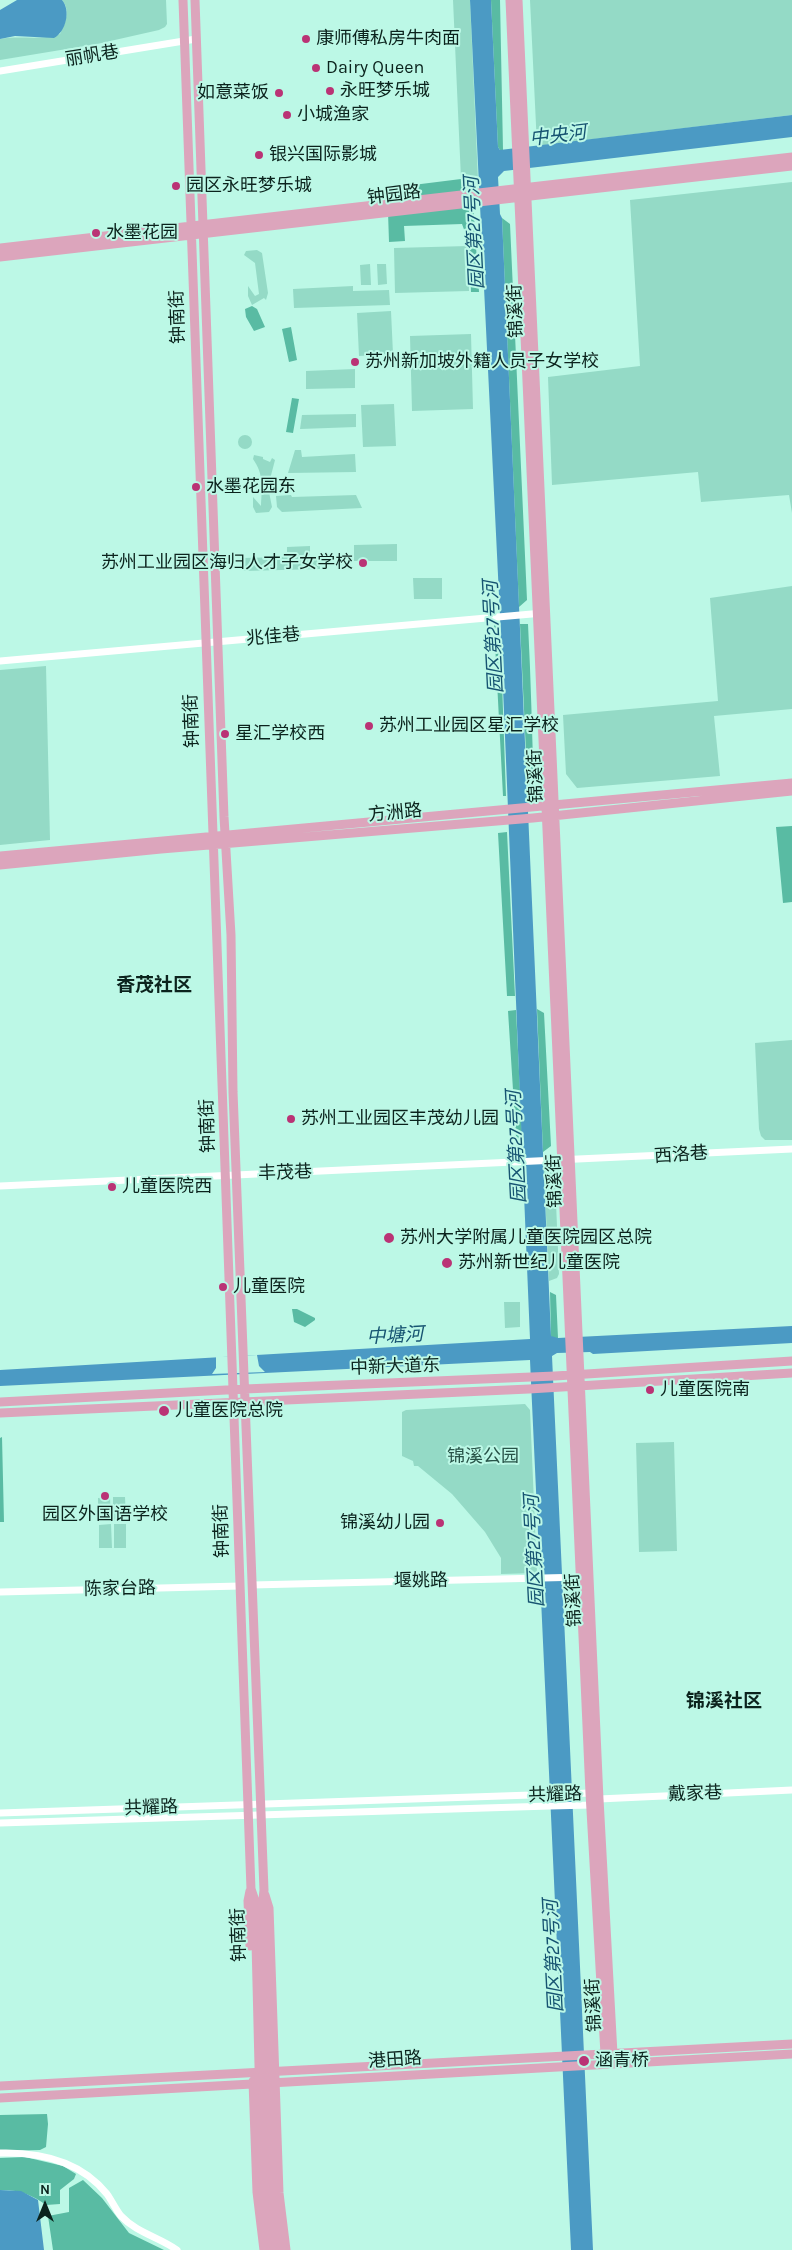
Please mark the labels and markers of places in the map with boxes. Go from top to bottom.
place label: 康师傅私房牛肉面 [316,28,460,50]
marker: 康师傅私房牛肉面 [300,33,312,45]
place label: Dairy Queen [326,57,424,79]
marker: Dairy Queen [310,62,322,74]
place label: 永旺梦乐城 [340,80,430,102]
place label: 如意菜饭 [197,82,269,104]
marker: 永旺梦乐城 [324,85,336,97]
marker: 如意菜饭 [273,87,285,99]
place label: 小城渔家 [297,104,369,126]
marker: 小城渔家 [281,109,293,121]
place label: 银兴国际影城 [269,144,377,166]
marker: 银兴国际影城 [253,149,265,161]
place label: 园区永旺梦乐城 [186,175,312,197]
marker: 园区永旺梦乐城 [170,180,182,192]
place label: 水墨花园 [106,222,178,244]
marker: 水墨花园 [90,227,102,239]
place label: 苏州新加坡外籍人员子女学校 [365,351,599,373]
marker: 苏州新加坡外籍人员子女学校 [349,356,361,368]
place label: 水墨花园东 [206,476,296,498]
marker: 水墨花园东 [190,481,202,493]
place label: 苏州工业园区海归人才子女学校 [101,552,353,574]
marker: 苏州工业园区海归人才子女学校 [357,557,369,569]
place label: 苏州工业园区星汇学校 [379,715,559,737]
marker: 苏州工业园区星汇学校 [363,720,375,732]
place label: 星汇学校西 [235,723,325,745]
marker: 星汇学校西 [219,728,231,740]
place label: 苏州工业园区丰茂幼儿园 [301,1108,499,1130]
marker: 苏州工业园区丰茂幼儿园 [285,1113,297,1125]
place label: 儿童医院西 [122,1176,212,1198]
marker: 儿童医院西 [106,1181,118,1193]
place label: 苏州大学附属儿童医院园区总院 [400,1227,652,1249]
marker: 苏州大学附属儿童医院园区总院 [382,1231,396,1245]
place label: 苏州新世纪儿童医院 [458,1252,620,1274]
marker: 苏州新世纪儿童医院 [440,1256,454,1270]
place label: 儿童医院 [233,1276,305,1298]
marker: 儿童医院 [217,1281,229,1293]
place label: 儿童医院南 [660,1379,750,1401]
marker: 儿童医院南 [644,1384,656,1396]
place label: 儿童医院总院 [175,1400,283,1422]
marker: 儿童医院总院 [157,1404,171,1418]
marker: 园区外国语学校 [99,1490,111,1502]
place label: 园区外国语学校 [42,1504,168,1526]
place label: 锦溪幼儿园 [340,1512,430,1534]
marker: 锦溪幼儿园 [434,1517,446,1529]
place label: 涵青桥 [595,2050,649,2072]
marker: 涵青桥 [577,2054,591,2068]

